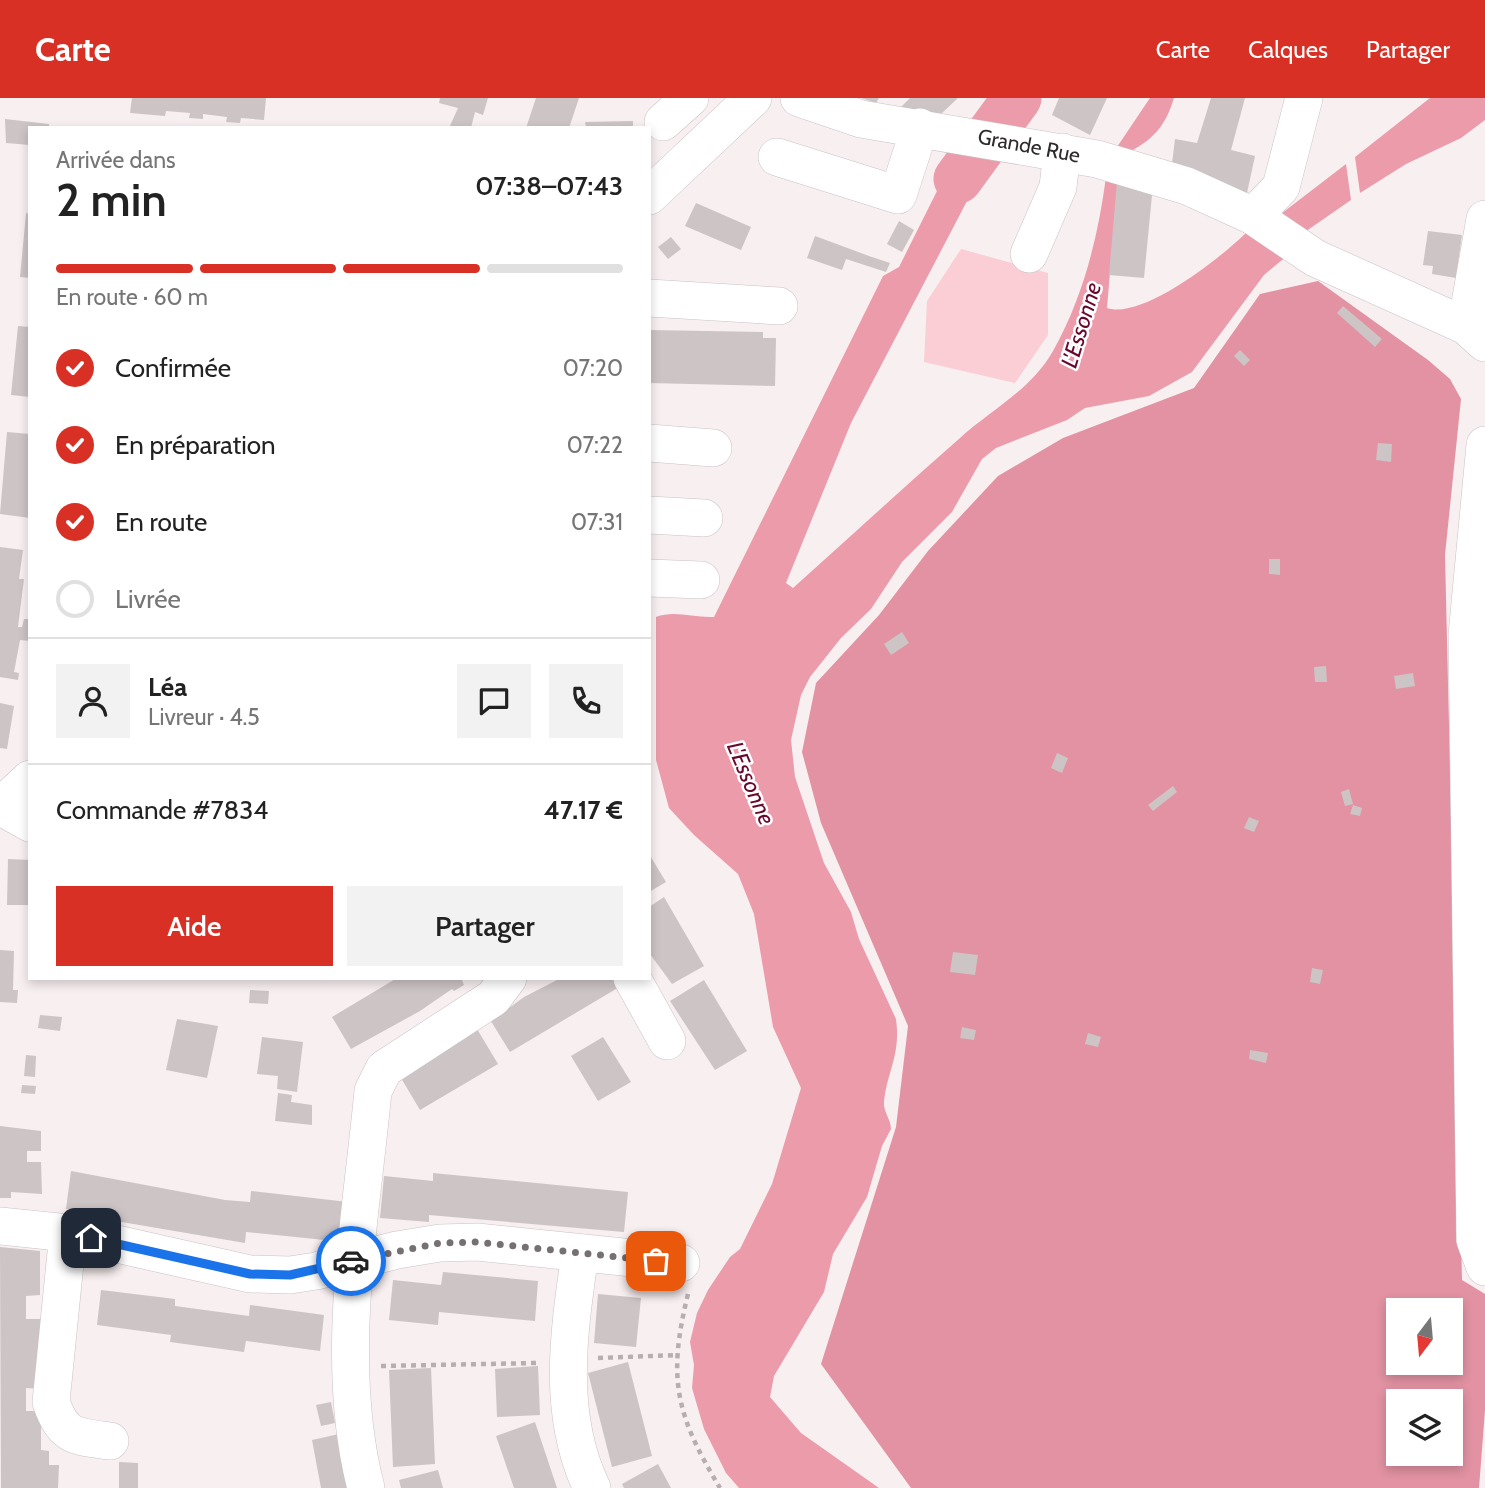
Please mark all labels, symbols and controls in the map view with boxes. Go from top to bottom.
text: Carte [35,29,111,69]
text: Carte [1156,35,1210,64]
text: Calques [1248,35,1328,64]
text: Partager [1366,35,1450,64]
street label: Grande Rue [976,123,1083,168]
text: Arrivée dans [56,146,176,174]
text: 07:38–07:43 [475,170,623,202]
text: 2 min [56,172,167,228]
water label: L'Essonne [1055,279,1107,371]
text: En route · 60 m [56,283,208,311]
icon: check [56,349,94,387]
text: Confirmée [115,352,231,384]
text: 07:20 [563,354,623,382]
icon: check [56,426,94,464]
text: En préparation [115,429,276,461]
text: 07:22 [567,431,623,459]
icon: check [56,503,94,541]
text: En route [115,506,207,538]
text: 07:31 [571,508,623,536]
text: Livrée [115,583,181,615]
button: person [56,664,130,738]
button: chat [457,664,531,738]
button: phone [549,664,623,738]
text: Léa [148,671,187,703]
text: Livreur · 4.5 [148,703,260,731]
water label: L'Essonne [721,737,781,829]
text: Commande #7834 [56,794,268,826]
text: 47.17 € [544,794,623,826]
button: Aide [56,886,333,966]
button: Partager [347,886,623,966]
pin [61,1208,121,1268]
icon: home [72,1219,110,1257]
courier [316,1226,386,1296]
pin [626,1231,686,1291]
icon: car [332,1242,370,1280]
icon: bag [637,1242,675,1280]
north arrow [1386,1298,1463,1376]
map controls [1386,1298,1463,1466]
button: layers [1386,1389,1463,1466]

